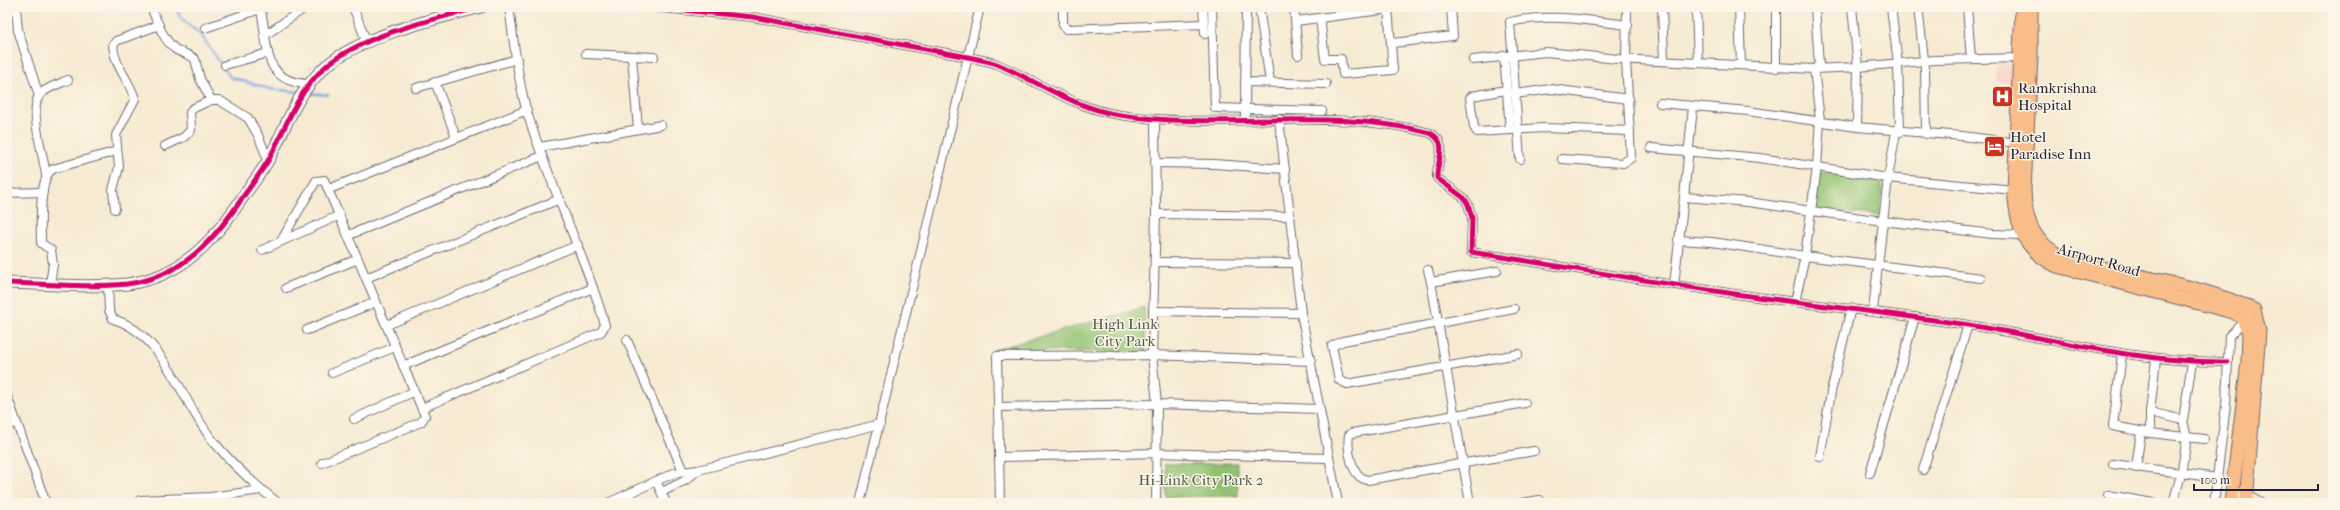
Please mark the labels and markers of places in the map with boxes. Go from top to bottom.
place label: Ramkrishna Hospital [2018,79,2098,114]
hospital icon: Ramkrishna Hospital [1989,84,2015,110]
place label: Hotel Paradise Inn [2010,128,2091,163]
hotel icon: Hotel Paradise Inn [1981,133,2007,159]

